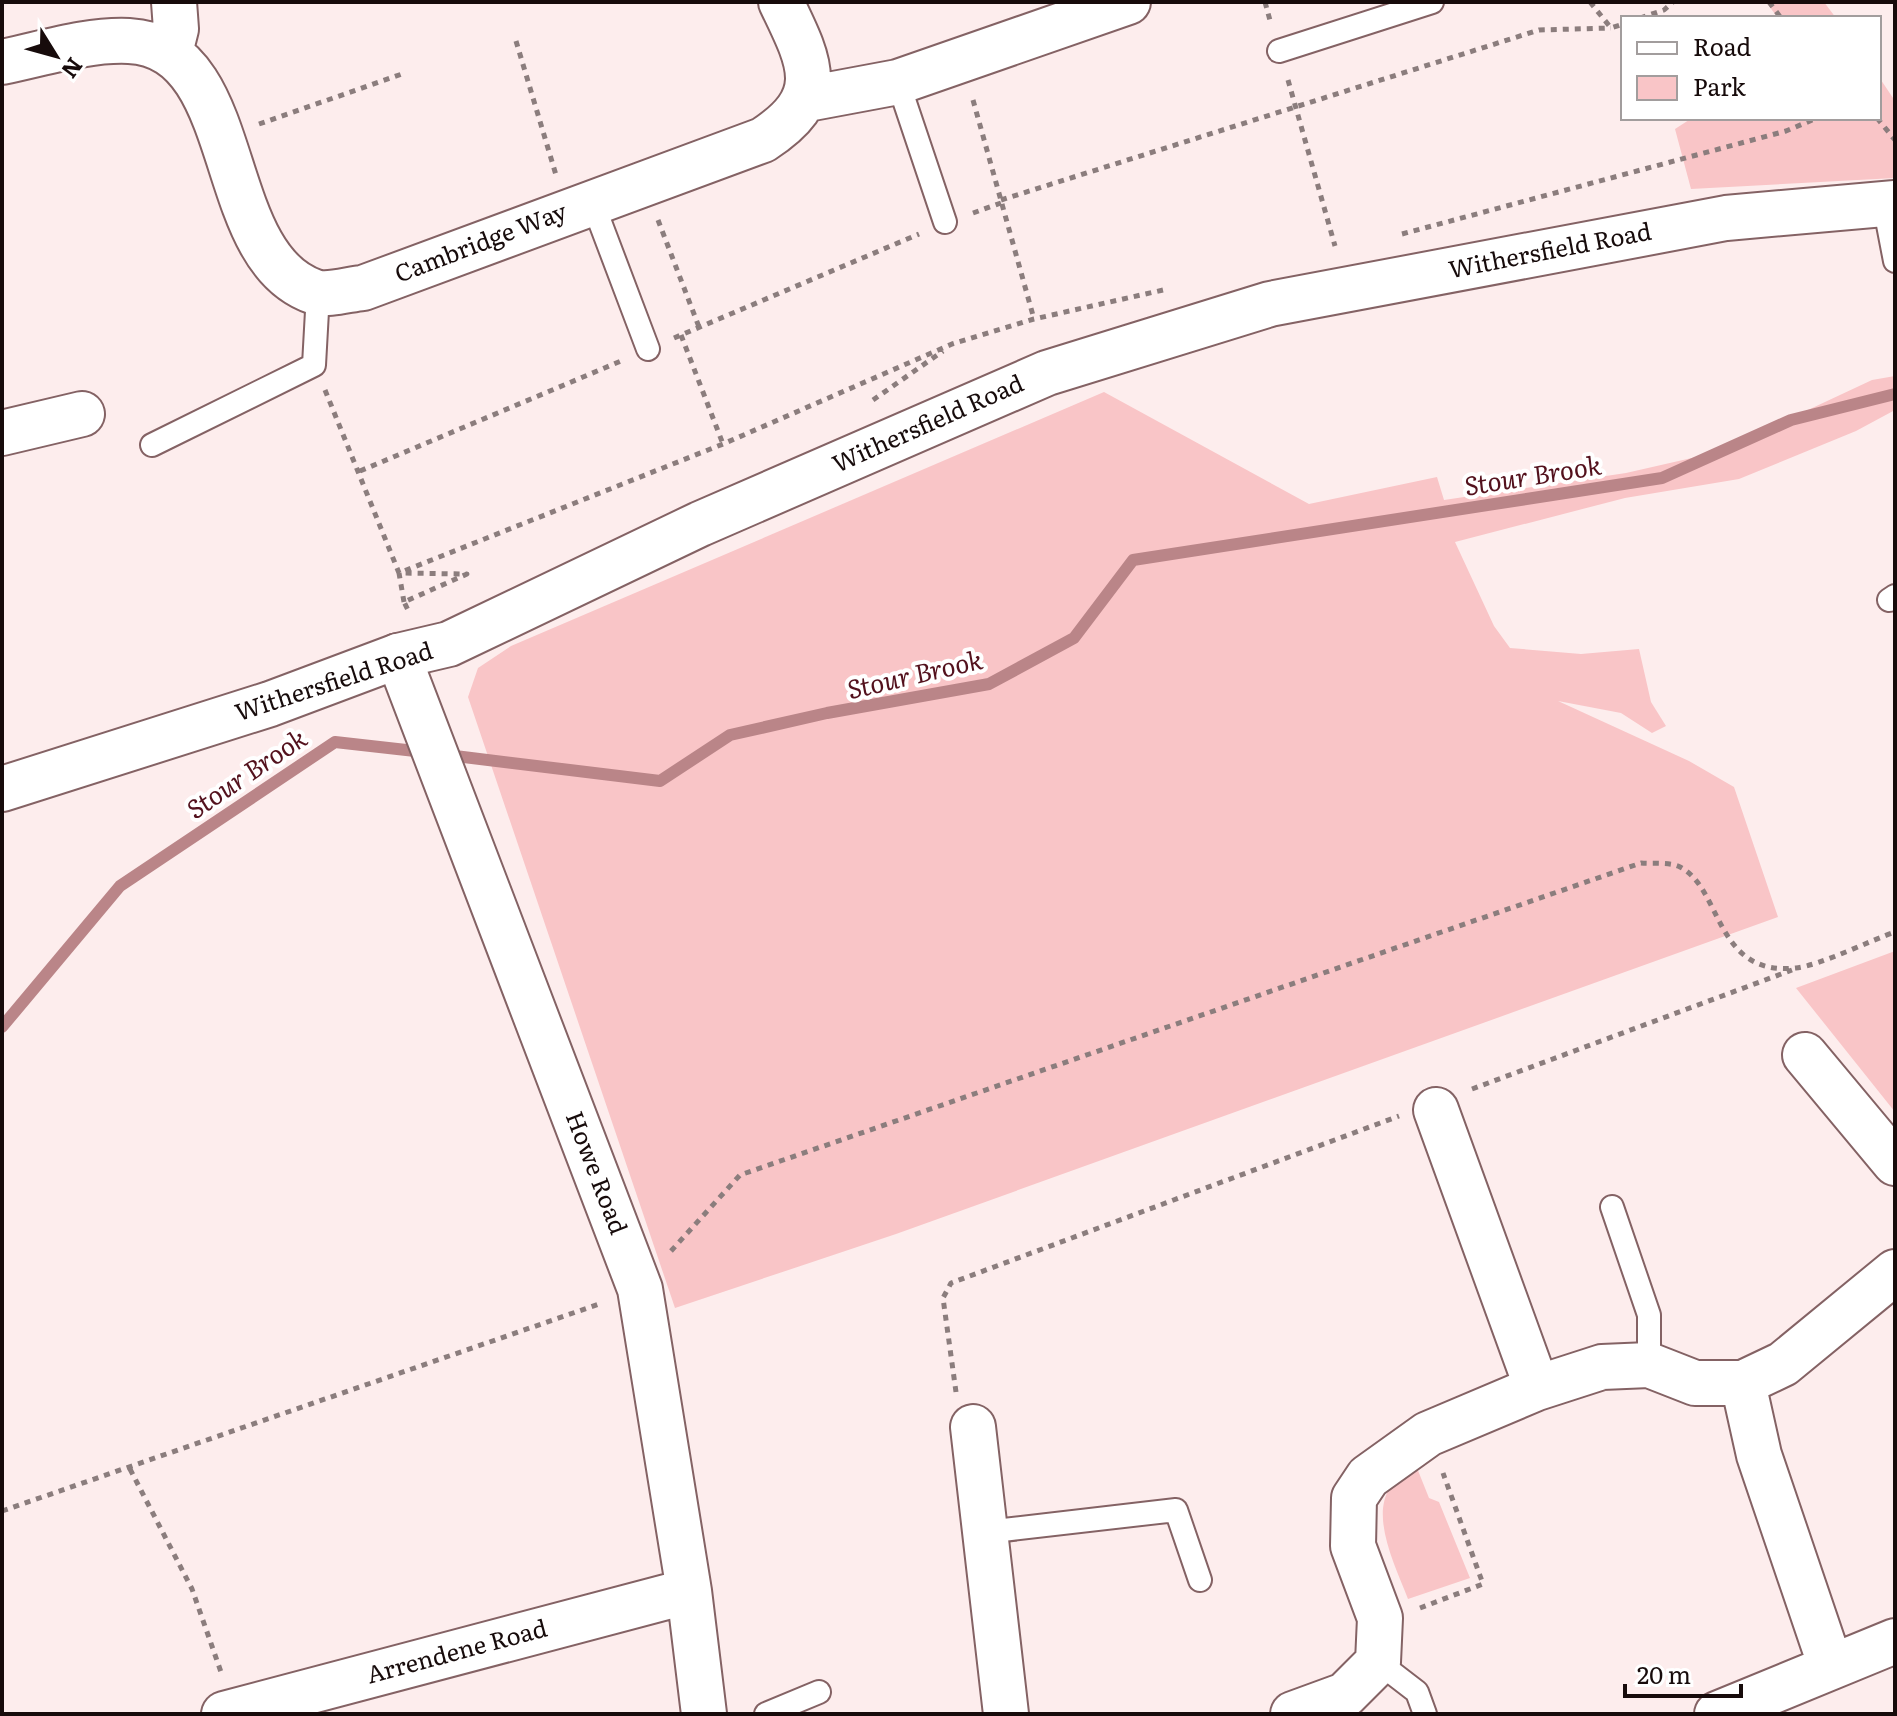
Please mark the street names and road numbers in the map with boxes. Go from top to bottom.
street label: Cambridge Way [389,192,571,290]
street label: Withersfield Road [1445,212,1654,285]
street label: Withersfield Road [826,364,1028,480]
street label: Withersfield Road [230,631,437,728]
street label: Howe Road [559,1105,638,1239]
street label: Arrendene Road [362,1609,551,1690]

